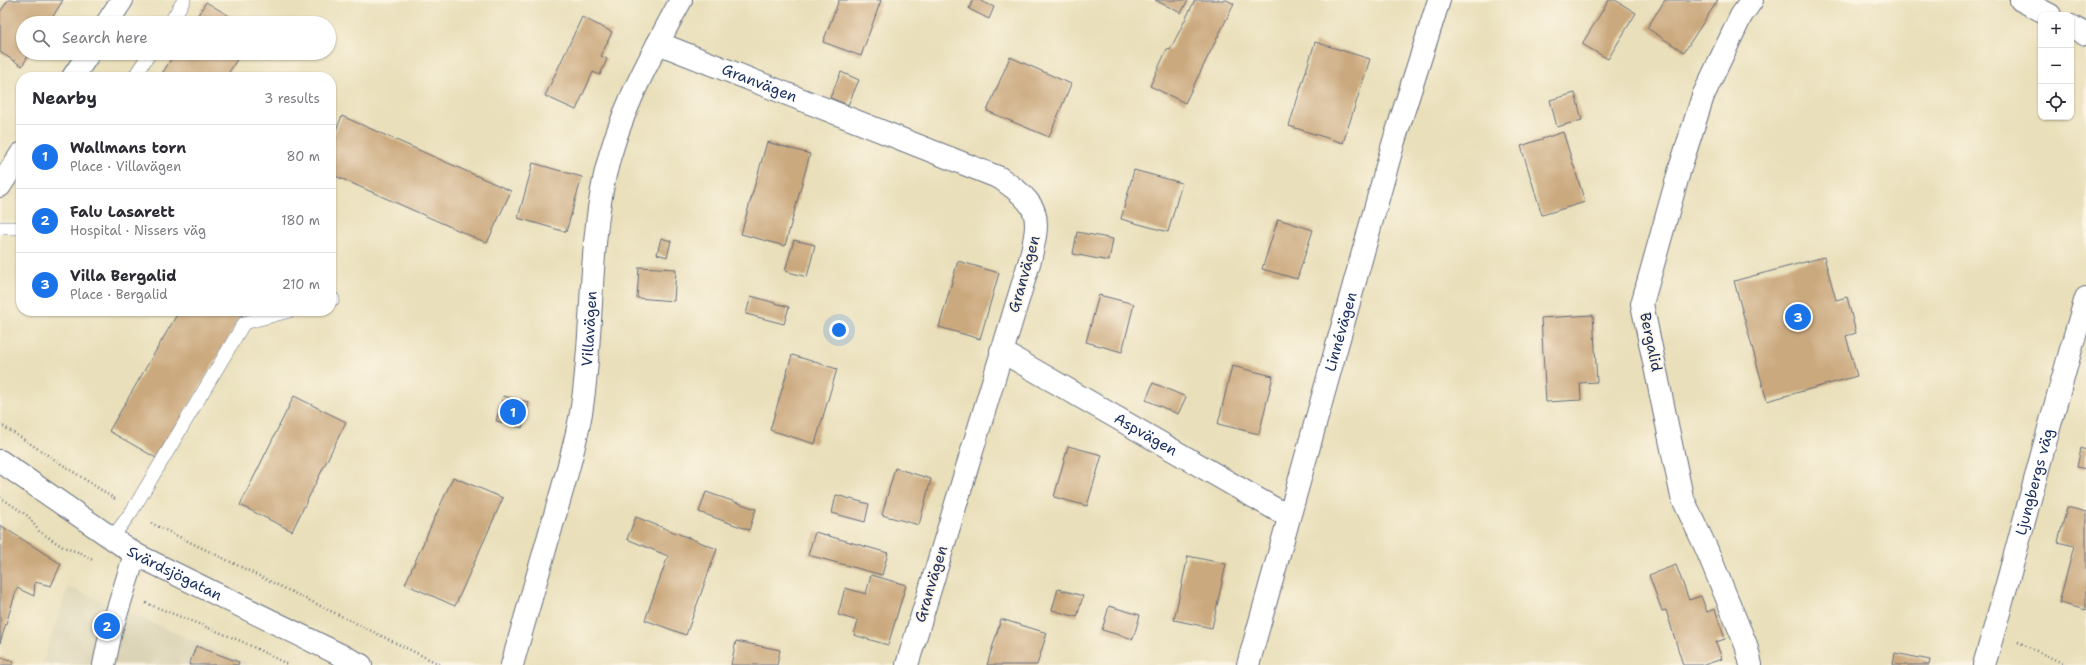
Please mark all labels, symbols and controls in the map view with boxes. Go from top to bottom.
map controls [2038,12,2074,120]
button: + [2038,12,2074,48]
search box [16,16,336,60]
icon: search [30,27,52,49]
text: Search here [62,28,148,48]
button: − [2038,48,2074,84]
street label: Granvägen [719,59,800,107]
button: locate [2038,84,2074,120]
text: Nearby [32,87,97,109]
text: 3 results [264,90,320,107]
text: Wallmans torn [70,138,186,158]
text: 1 [42,148,48,165]
text: 80 m [286,148,320,165]
text: Place · Villavägen [70,158,181,175]
text: Falu Lasarett [70,202,175,222]
text: 2 [40,212,50,229]
text: 180 m [281,212,320,229]
text: Hospital · Nissers väg [70,222,206,239]
street label: Granvägen [1003,233,1045,315]
text: Villa Bergalid [70,266,177,286]
text: 3 [40,276,50,293]
text: 210 m [282,276,320,293]
text: Place · Bergalid [70,286,167,303]
street label: Linnévägen [1320,290,1362,374]
street label: Villavägen [577,291,602,367]
pin: 3 [1785,302,1811,332]
street label: Bergalid [1635,311,1667,374]
your location [829,320,849,340]
pin: 1 [500,397,526,427]
street label: Aspvägen [1110,408,1181,460]
street label: Ljungbergs väg [2011,426,2058,538]
street label: Svärdsjögatan [123,541,225,605]
street label: Granvägen [910,543,952,625]
pin: 2 [94,611,120,641]

